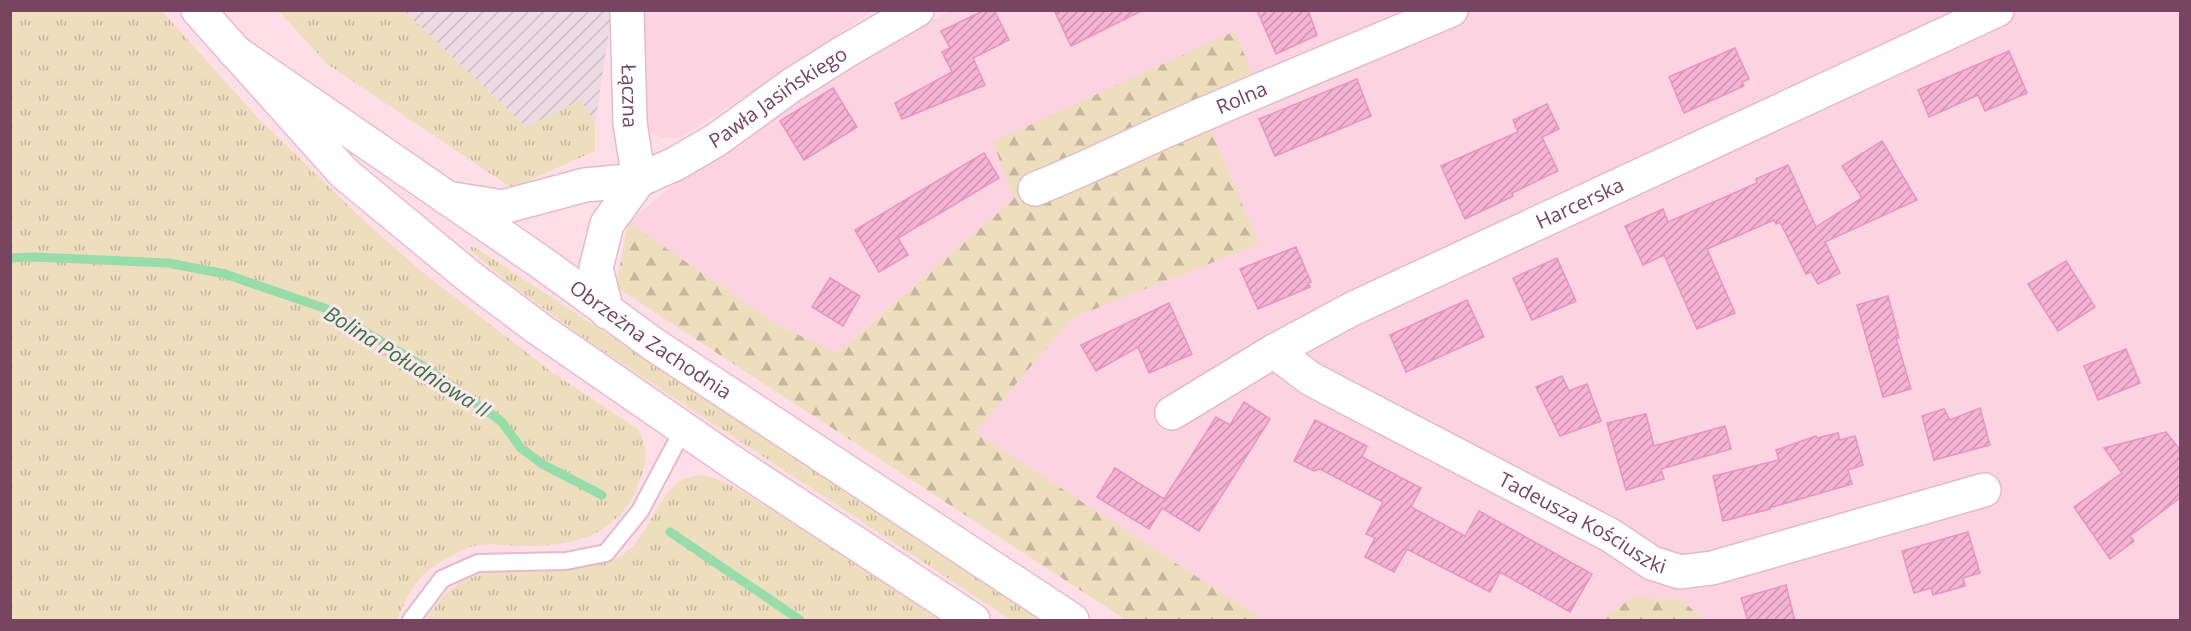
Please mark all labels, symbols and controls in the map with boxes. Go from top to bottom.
street label: Pawła Jasińskiego [704,40,852,154]
street label: Łączna [615,64,644,128]
street label: Rolna [1212,75,1271,120]
street label: Harcerska [1531,171,1628,235]
street label: Obrzeżna Zachodnia [564,274,737,405]
water label: Bolina Południowa II [319,299,496,424]
street label: Tadeusza Kościuszki [1494,465,1670,580]

